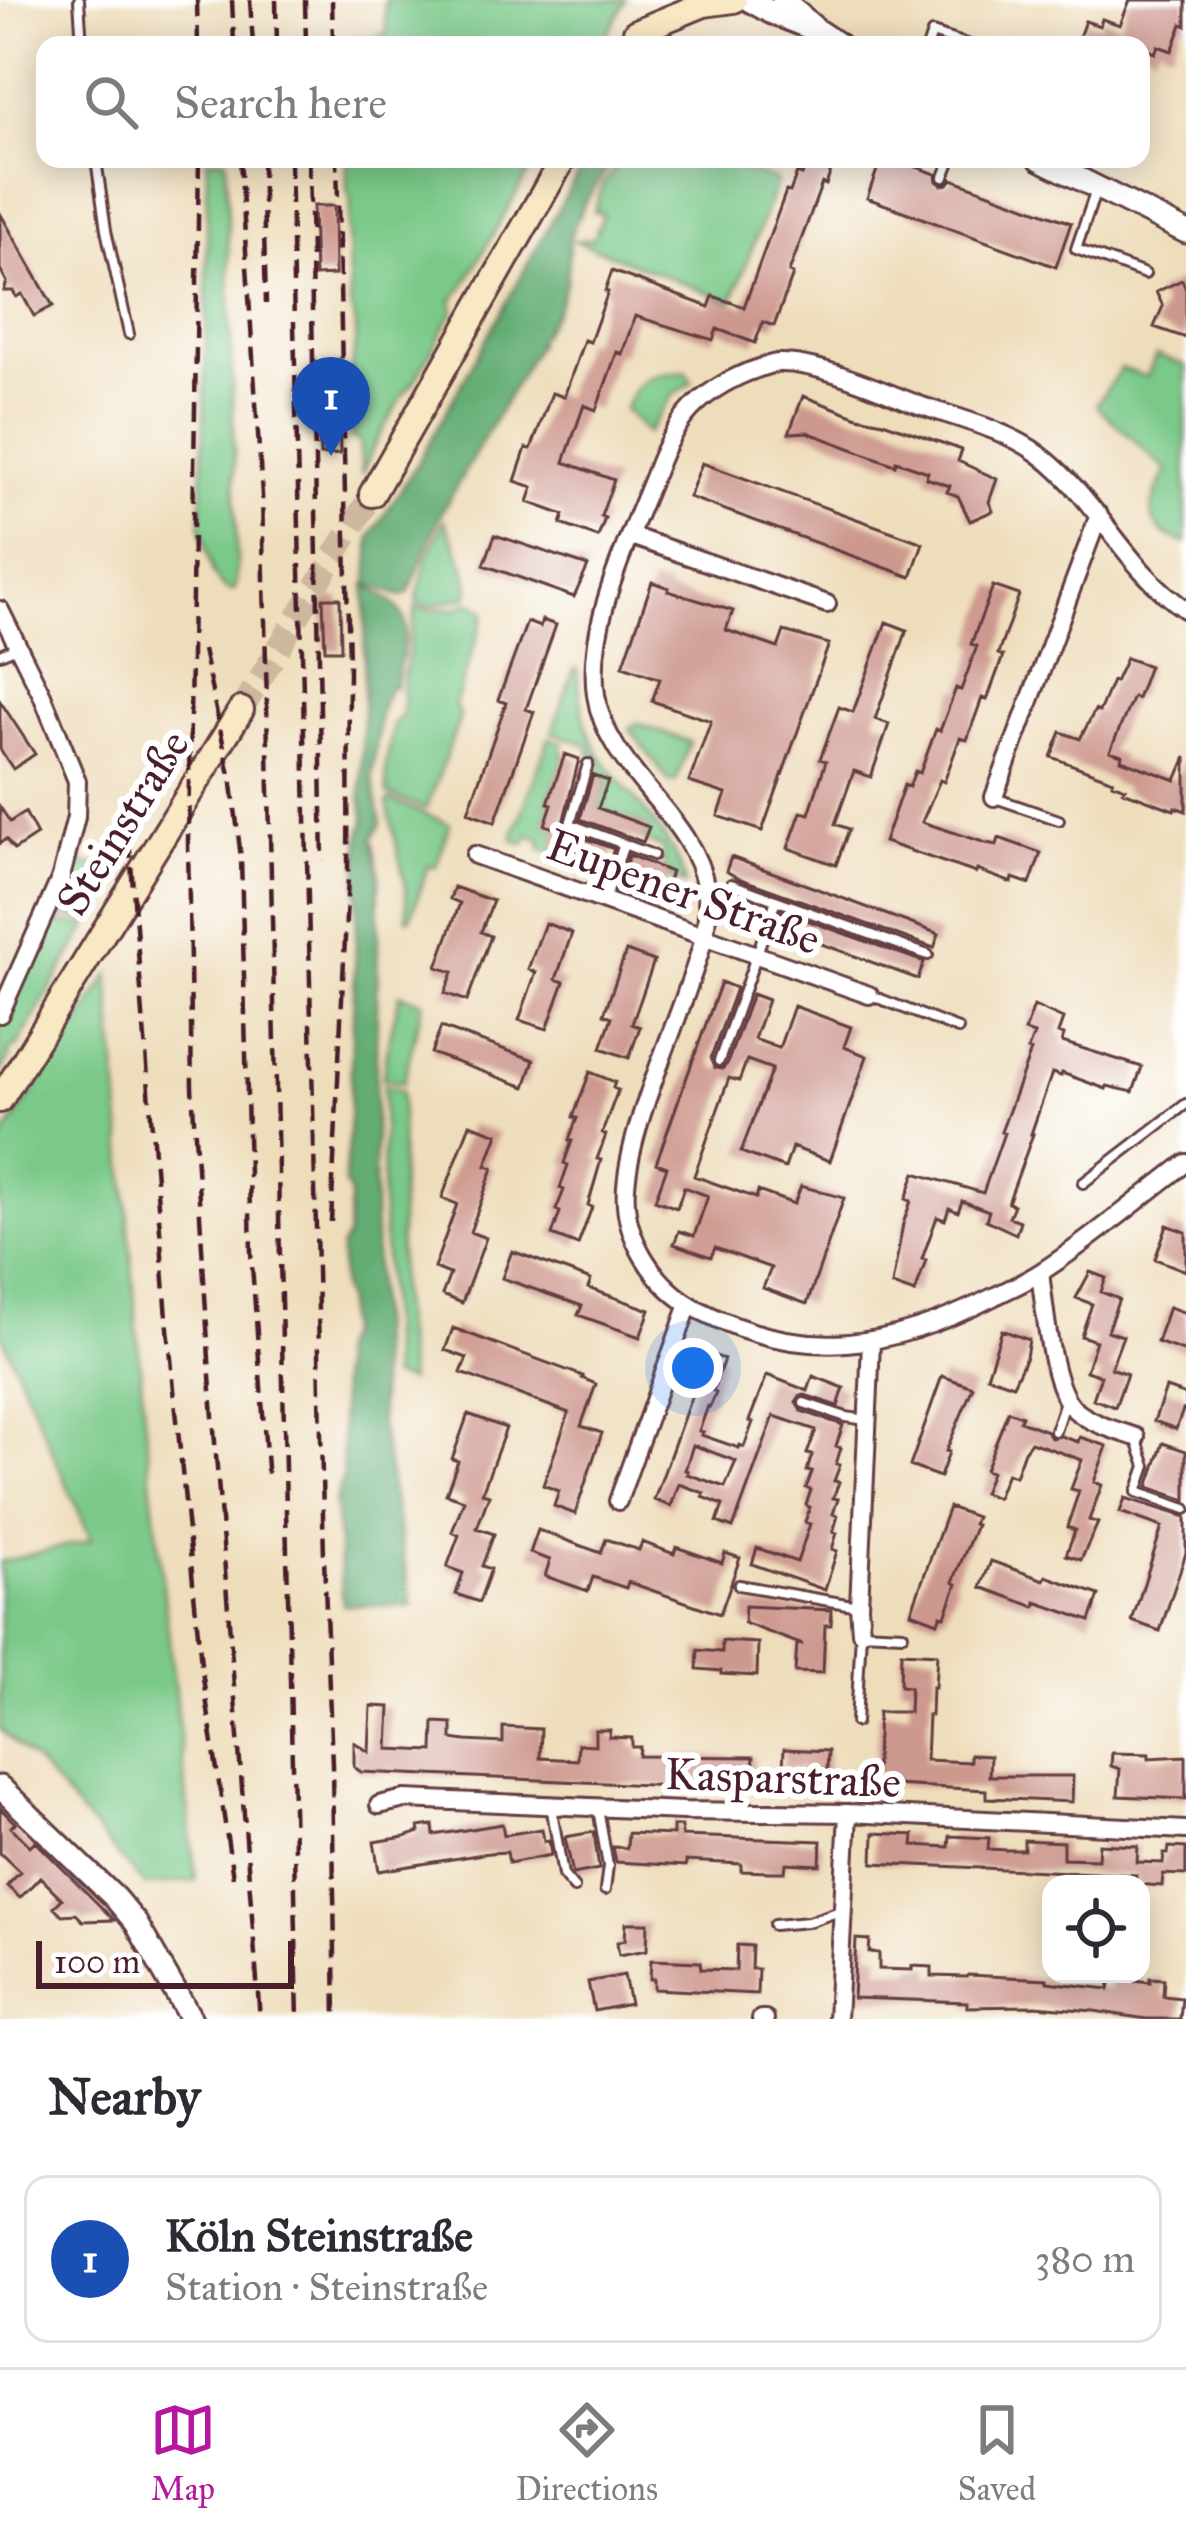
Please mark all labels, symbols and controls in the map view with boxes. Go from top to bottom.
search box [36,36,1150,168]
icon: search [78,69,144,135]
text: Search here [174,75,387,130]
pin: 1 [292,357,370,456]
street label: Steinstraße [44,720,201,925]
street label: Eupener Straße [540,817,828,966]
your location [663,1338,723,1398]
street label: Kasparstraße [664,1746,902,1809]
map controls [1042,1875,1150,1983]
button: locate [1042,1875,1150,1983]
scale bar [36,1935,294,1988]
text: 100 m [54,1942,140,1982]
text: Nearby [48,2066,200,2128]
text: Köln Steinstraße [165,2208,473,2263]
text: 1 [82,2235,98,2283]
text: 380 m [1035,2235,1135,2283]
text: Station · Steinstraße [165,2263,488,2311]
tab: Map [150,2397,216,2509]
tab: Directions [516,2397,658,2509]
tab: Saved [958,2397,1036,2509]

